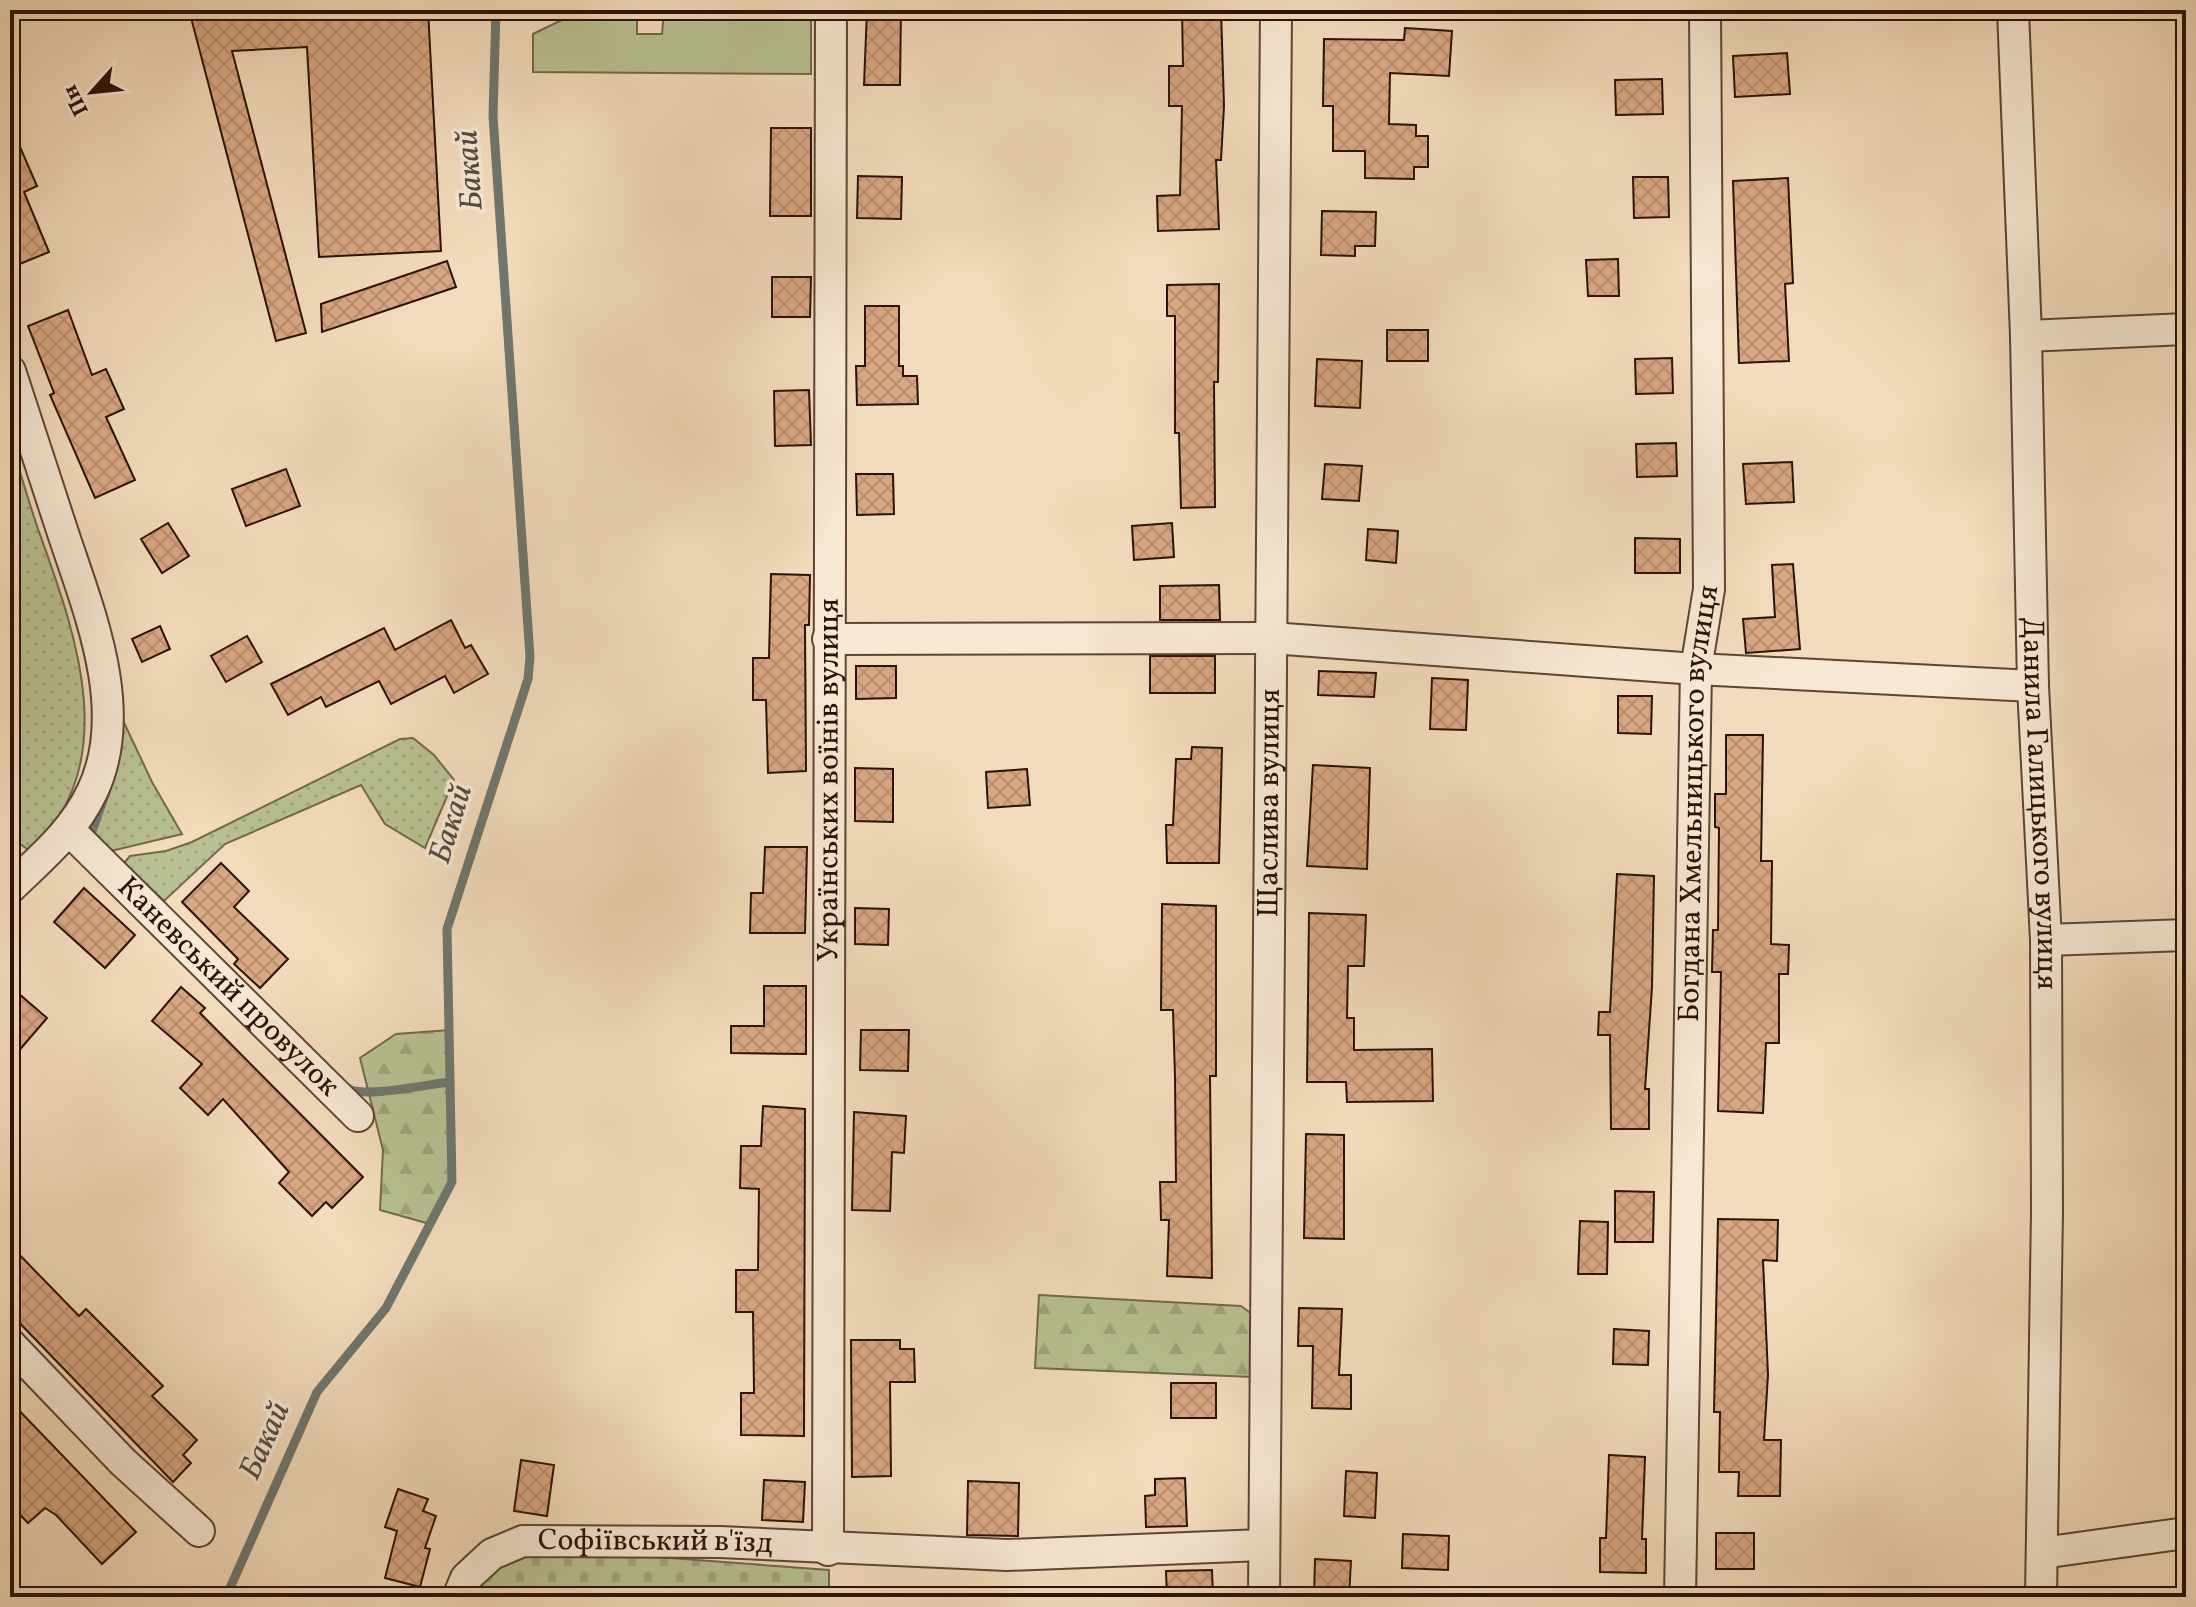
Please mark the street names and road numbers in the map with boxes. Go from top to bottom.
street label: Богдана Хмельницького вулиця [1669,582,1730,1022]
street label: Українських воїнів вулиця [808,598,851,962]
street label: Данила Галицького вулиця [2011,617,2067,990]
street label: Щаслива вулиця [1248,688,1292,918]
street label: Каневський провулок [107,867,348,1107]
street label: Софіївський в'їзд [538,1520,774,1565]

